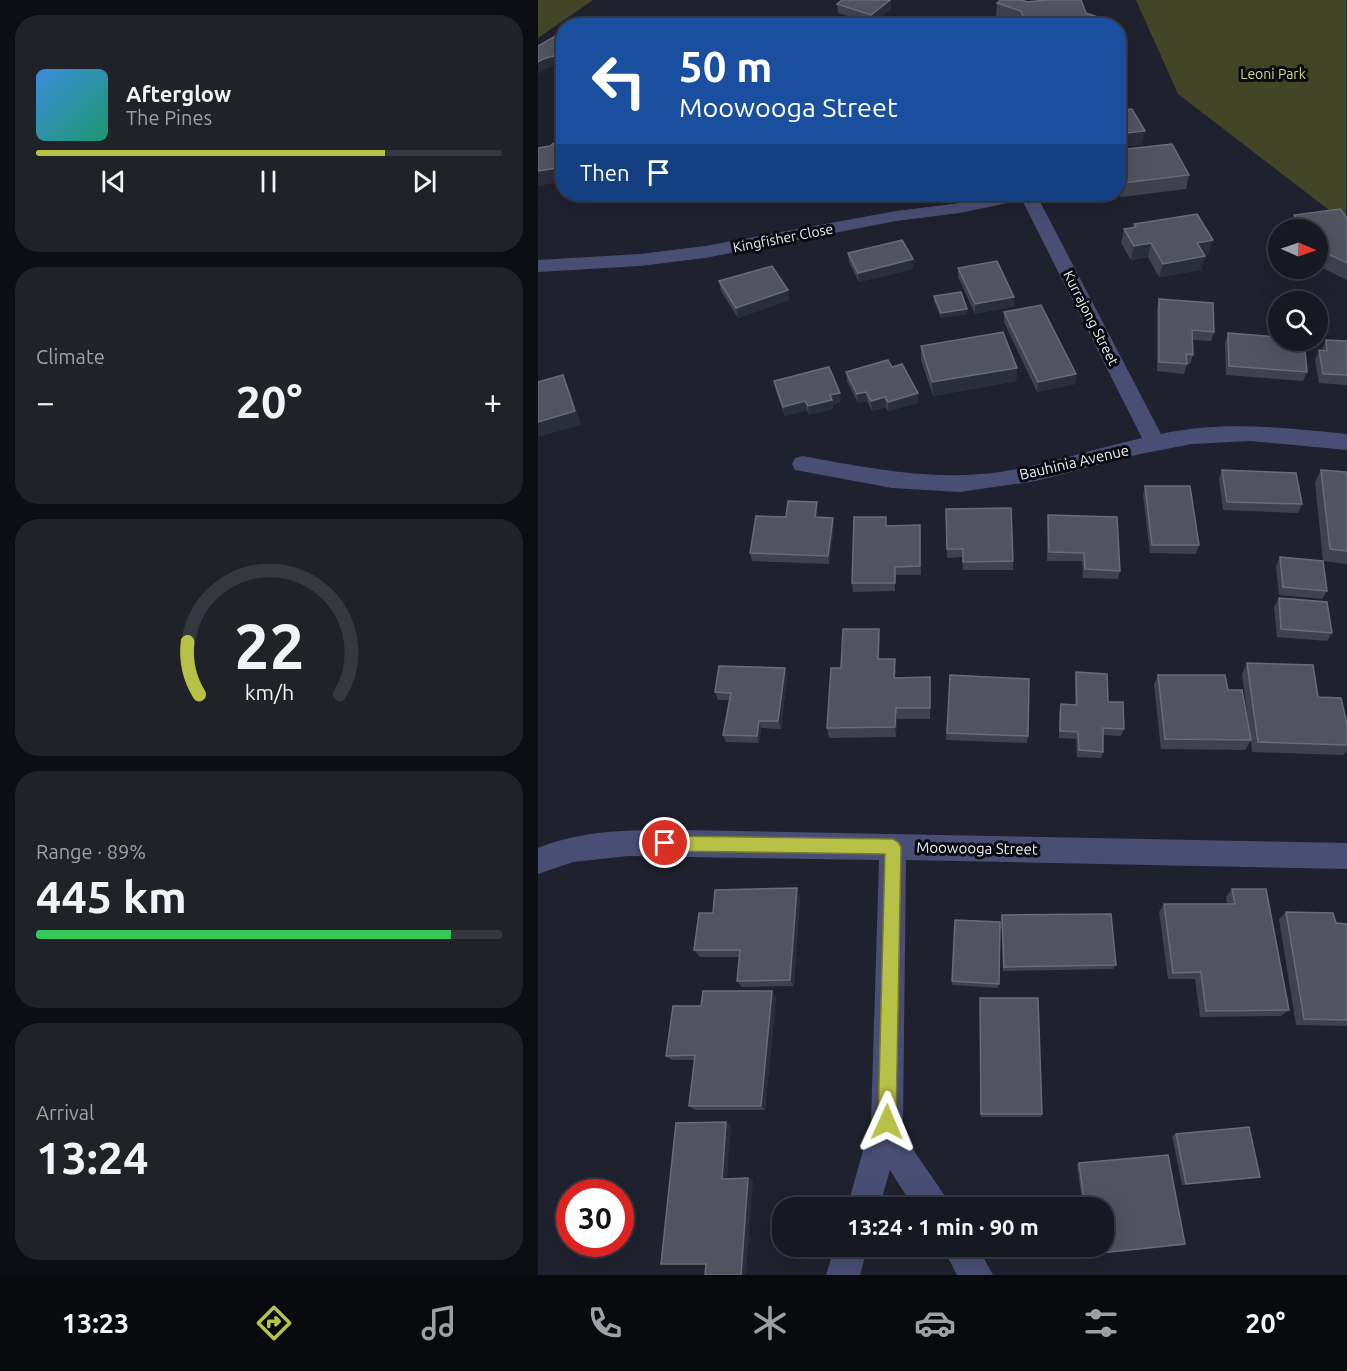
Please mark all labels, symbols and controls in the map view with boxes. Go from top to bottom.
icon: left [580,42,658,120]
text: 50 m [679,43,773,90]
park label: Leoni Park [1240,66,1306,82]
text: Afterglow [126,81,231,106]
text: Moowooga Street [679,92,898,122]
text: The Pines [126,106,212,129]
icon: arrive [642,156,675,189]
text: Then [580,160,630,185]
icon: previous [97,165,130,198]
icon: pause [252,165,285,198]
icon: next [408,165,441,198]
north arrow [1268,219,1328,279]
map controls [1268,219,1328,351]
street label: Kingfisher Close [732,220,834,256]
street label: Kurrajong Street [1060,268,1122,368]
button: search [1268,291,1328,351]
text: Climate [36,345,105,368]
text: 20° [236,376,302,427]
text: − [36,383,55,420]
text: + [483,383,502,420]
street label: Bauhinia Avenue [1018,441,1130,483]
text: 22 [234,611,304,681]
text: km/h [244,680,294,704]
pin [639,817,690,868]
icon: arrive [648,826,681,859]
street label: Moowooga Street [916,838,1038,858]
text: Range · 89% [36,840,146,863]
text: 445 km [36,871,187,922]
position arrow [855,1090,919,1154]
text: Arrival [36,1101,94,1124]
text: 13:24 [36,1132,149,1183]
speed limit sign: 30 [556,1179,634,1257]
text: 13:24 · 1 min · 90 m [847,1214,1039,1239]
icon: directions [253,1302,295,1344]
icon: music [418,1302,460,1344]
icon: phone [584,1302,626,1344]
icon: climate [749,1302,791,1344]
icon: car [914,1302,956,1344]
icon: filters [1080,1302,1122,1344]
text: 13:23 [62,1308,129,1338]
text: 20° [1245,1308,1285,1338]

